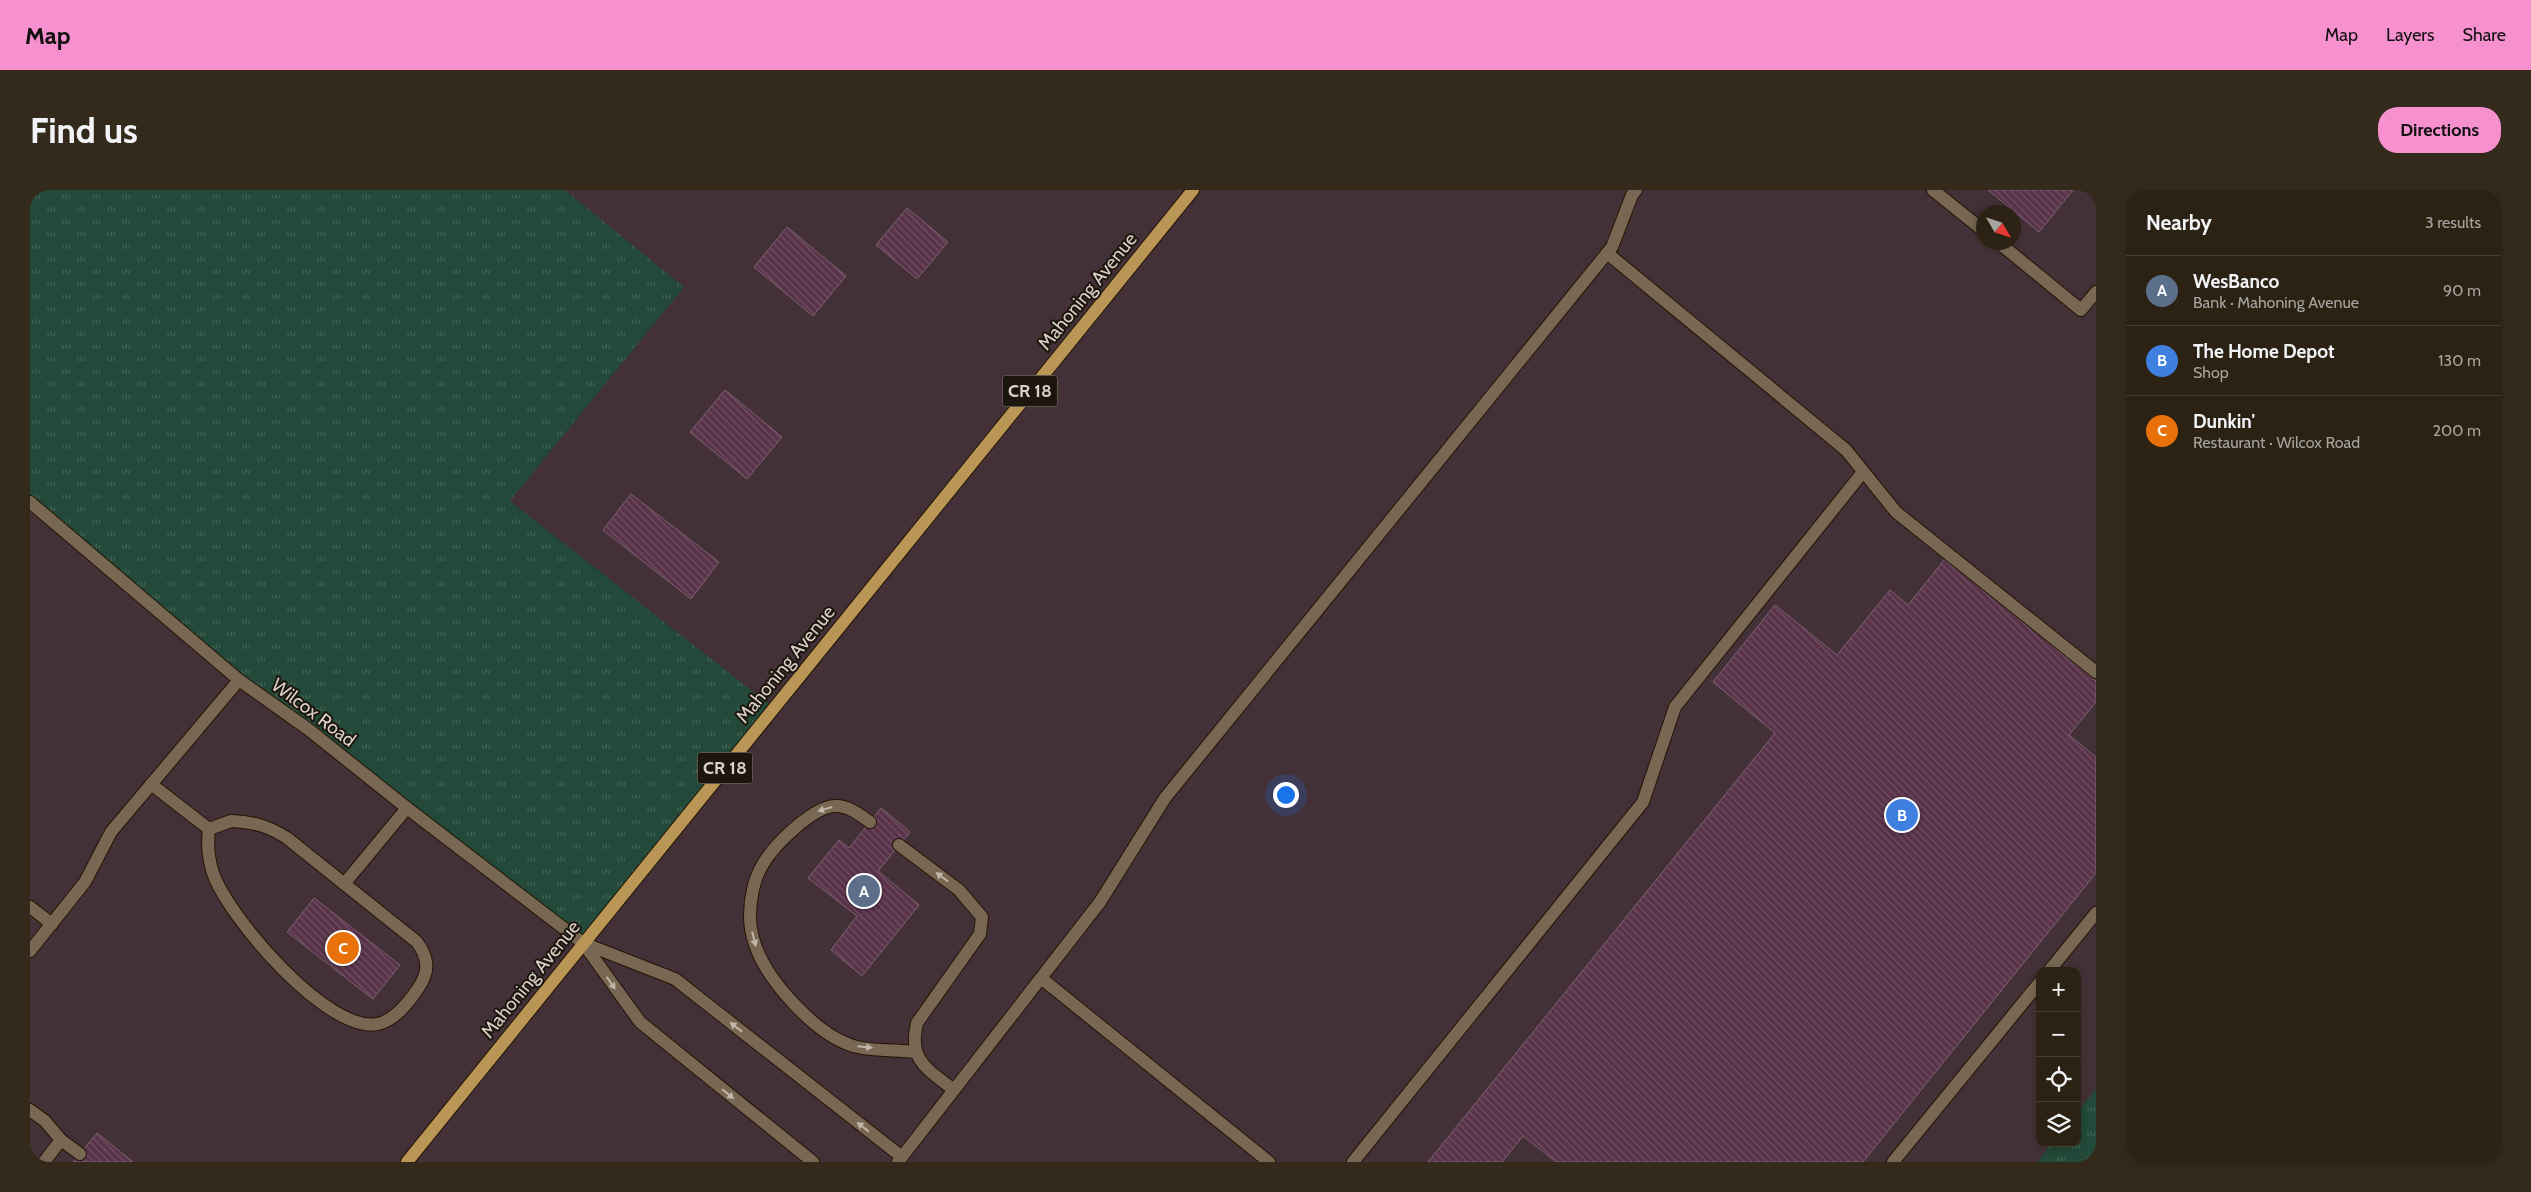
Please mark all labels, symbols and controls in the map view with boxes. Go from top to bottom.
text: Map [25,21,71,50]
text: Map [2325,24,2358,46]
text: Layers [2386,24,2435,46]
text: Share [2463,24,2506,46]
button: Directions [2378,107,2501,153]
text: Find us [30,109,138,152]
north arrow [1976,205,2021,250]
text: Nearby [2146,210,2212,235]
text: 3 results [2425,213,2481,232]
street label: Mahoning Avenue [1033,228,1142,355]
text: WesBanco [2193,270,2279,293]
text: A [2157,281,2167,300]
text: 90 m [2443,281,2481,300]
text: Bank · Mahoning Avenue [2193,293,2359,312]
text: The Home Depot [2193,340,2334,363]
text: B [2157,351,2167,370]
text: 130 m [2438,351,2481,370]
text: Shop [2193,363,2229,382]
road number: CR 18 [1002,376,1058,407]
text: Dunkin' [2193,410,2255,433]
text: C [2157,421,2167,440]
text: 200 m [2433,421,2481,440]
text: Restaurant · Wilcox Road [2193,433,2360,452]
street label: Mahoning Avenue [731,601,840,728]
street label: Wilcox Road [267,673,360,751]
road number: CR 18 [698,752,752,784]
your location [1273,782,1299,808]
pin: B [1886,796,1918,834]
one-way arrow [818,805,833,813]
pin: A [848,872,880,910]
one-way arrow [935,872,949,882]
street label: Mahoning Avenue [476,916,585,1043]
pin: C [327,929,359,967]
one-way arrow [750,932,758,947]
map controls [2036,967,2081,1147]
button: + [2036,967,2081,1012]
one-way arrow [606,976,616,990]
button: − [2036,1012,2081,1057]
one-way arrow [730,1021,743,1032]
one-way arrow [857,1043,873,1051]
button: locate [2036,1057,2081,1102]
one-way arrow [722,1088,735,1099]
button: layers [2036,1102,2081,1147]
one-way arrow [857,1122,870,1132]

